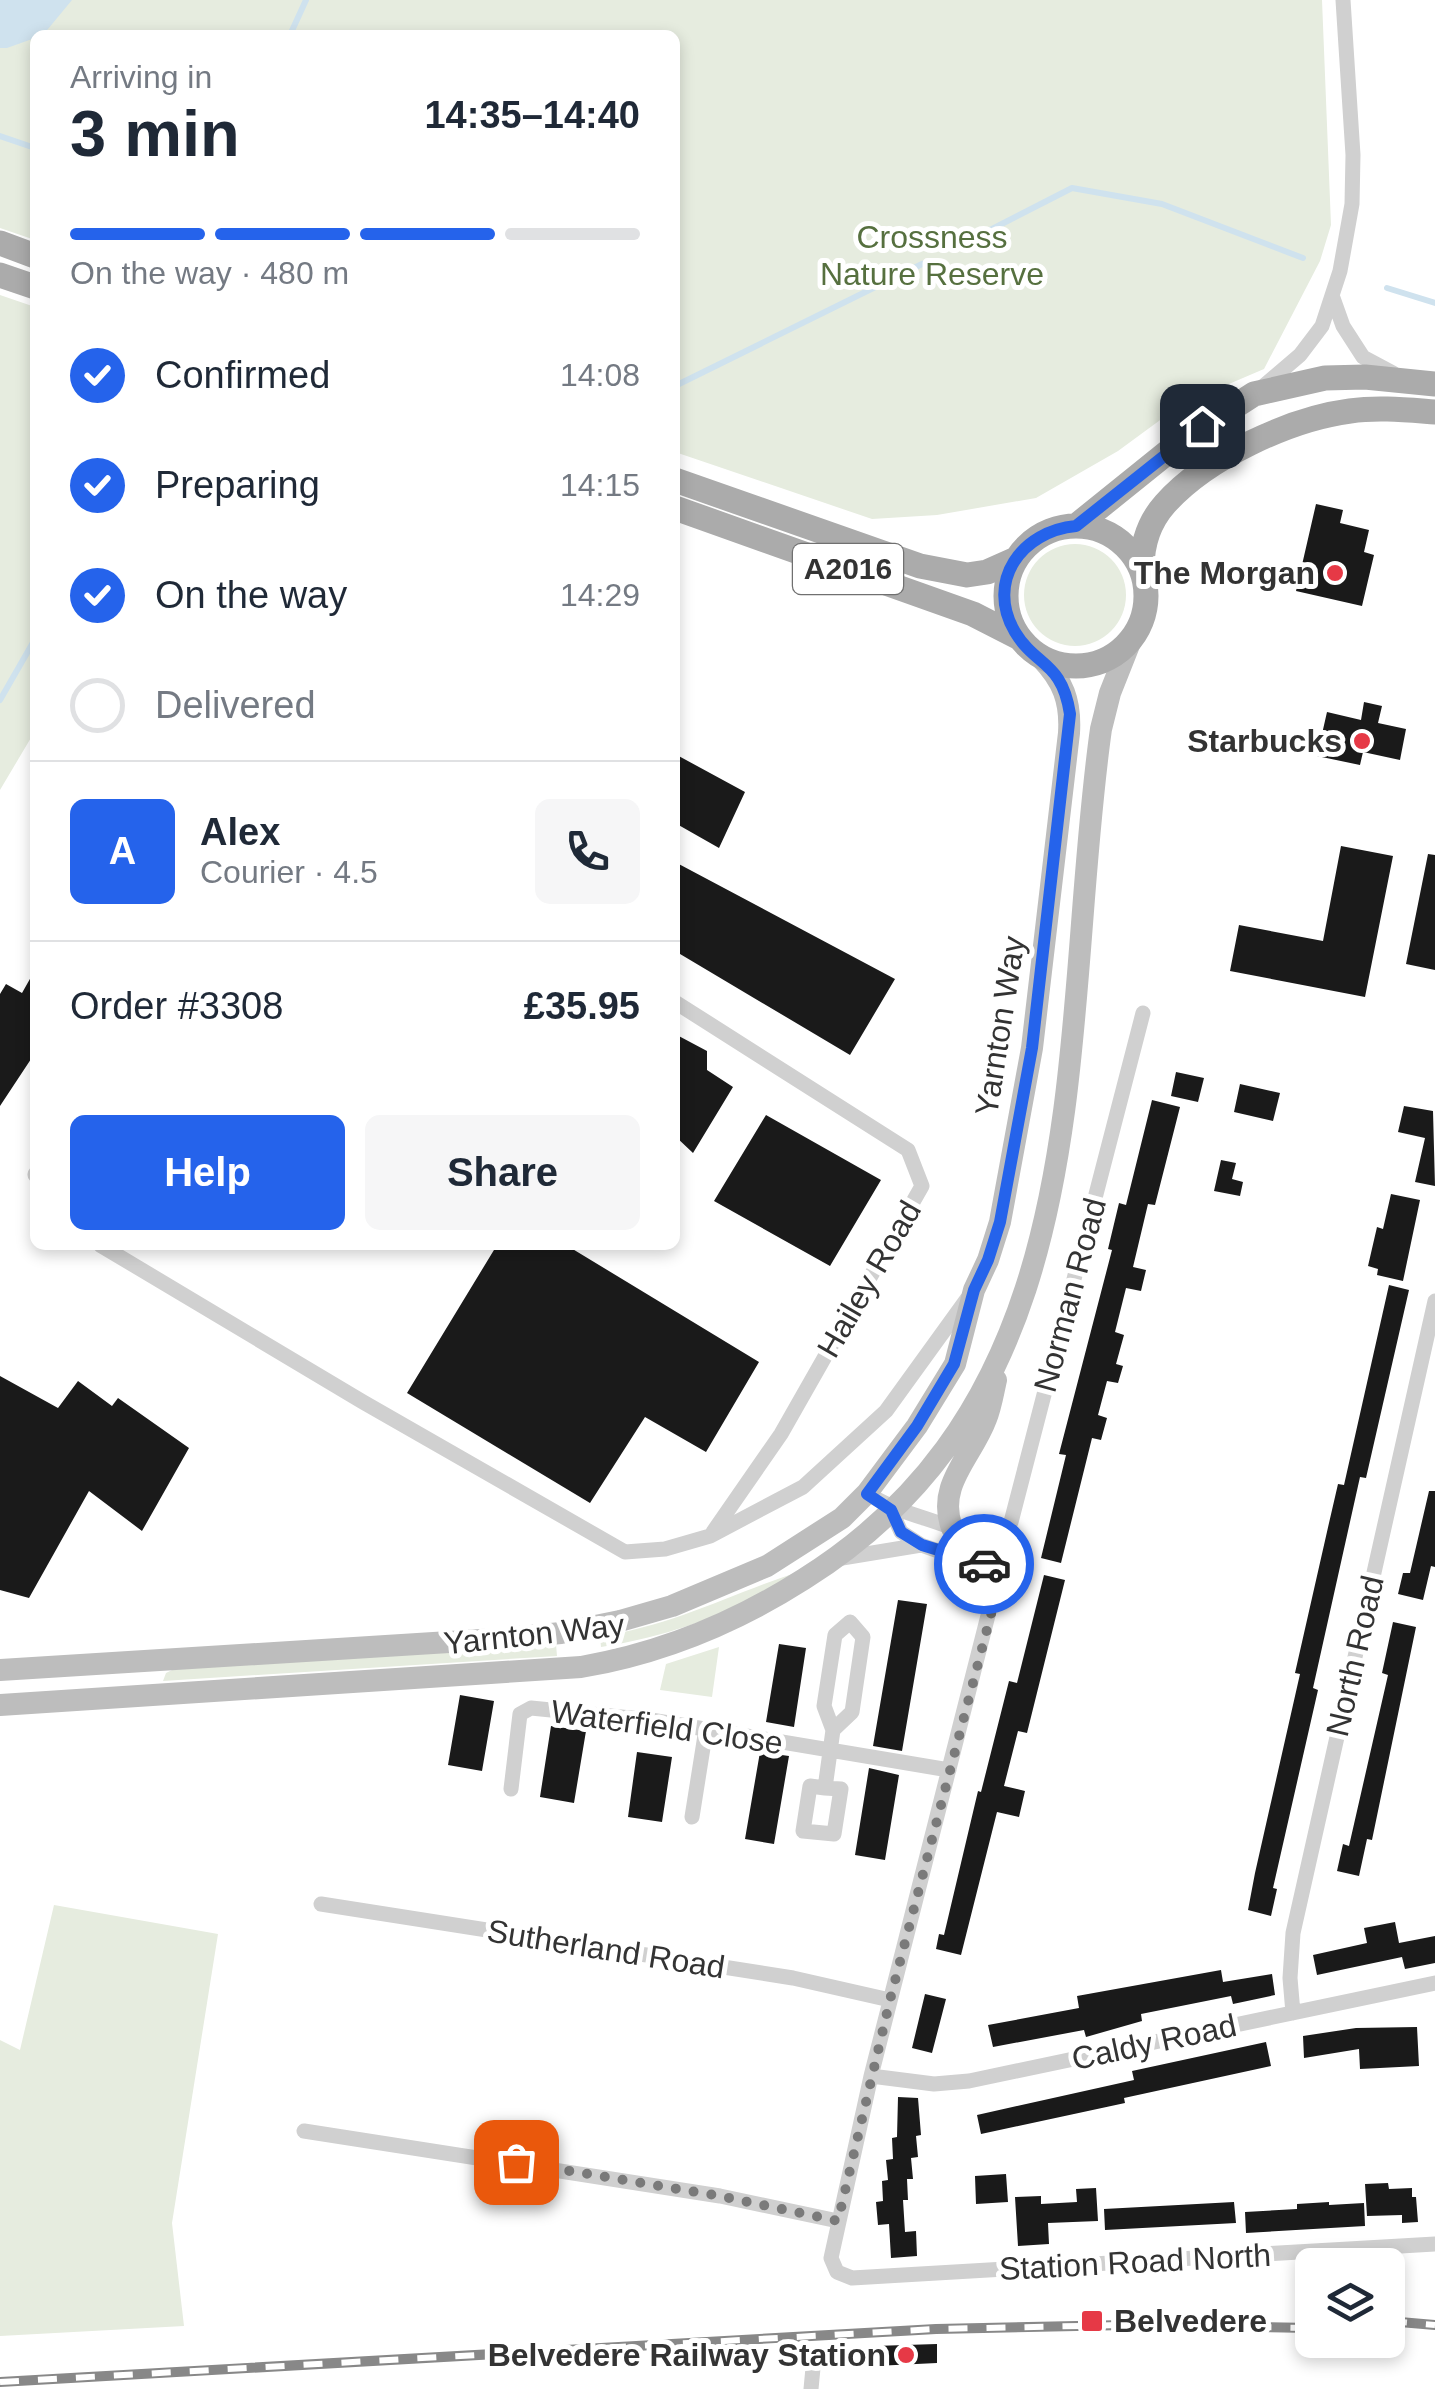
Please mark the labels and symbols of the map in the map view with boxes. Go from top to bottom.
park label: Crossness Nature Reserve [820,219,1044,292]
pin [1160,384,1245,469]
road number: A2016 [793,544,903,594]
place label: The Morgan [1134,555,1315,591]
marker: The Morgan [1324,562,1346,584]
place label: Starbucks [1187,723,1342,759]
marker: Starbucks [1351,730,1373,752]
street label: Yarnton Way [968,934,1032,1118]
street label: Norman Road [1027,1194,1113,1396]
street label: Hailey Road [810,1195,928,1363]
courier [934,1514,1034,1614]
street label: North Road [1319,1572,1391,1740]
street label: Yarnton Way [442,1607,626,1661]
street label: Waterfield Close [549,1693,785,1761]
street label: Sutherland Road [485,1912,727,1986]
street label: Caldy Road [1068,2007,1240,2077]
pin [474,2120,559,2205]
street label: Station Road North [998,2237,1272,2287]
place label: Belvedere [1114,2303,1267,2339]
marker: Belvedere [1079,2308,1105,2334]
place label: Belvedere Railway Station [488,2337,886,2373]
marker: Belvedere Railway Station [895,2344,917,2366]

